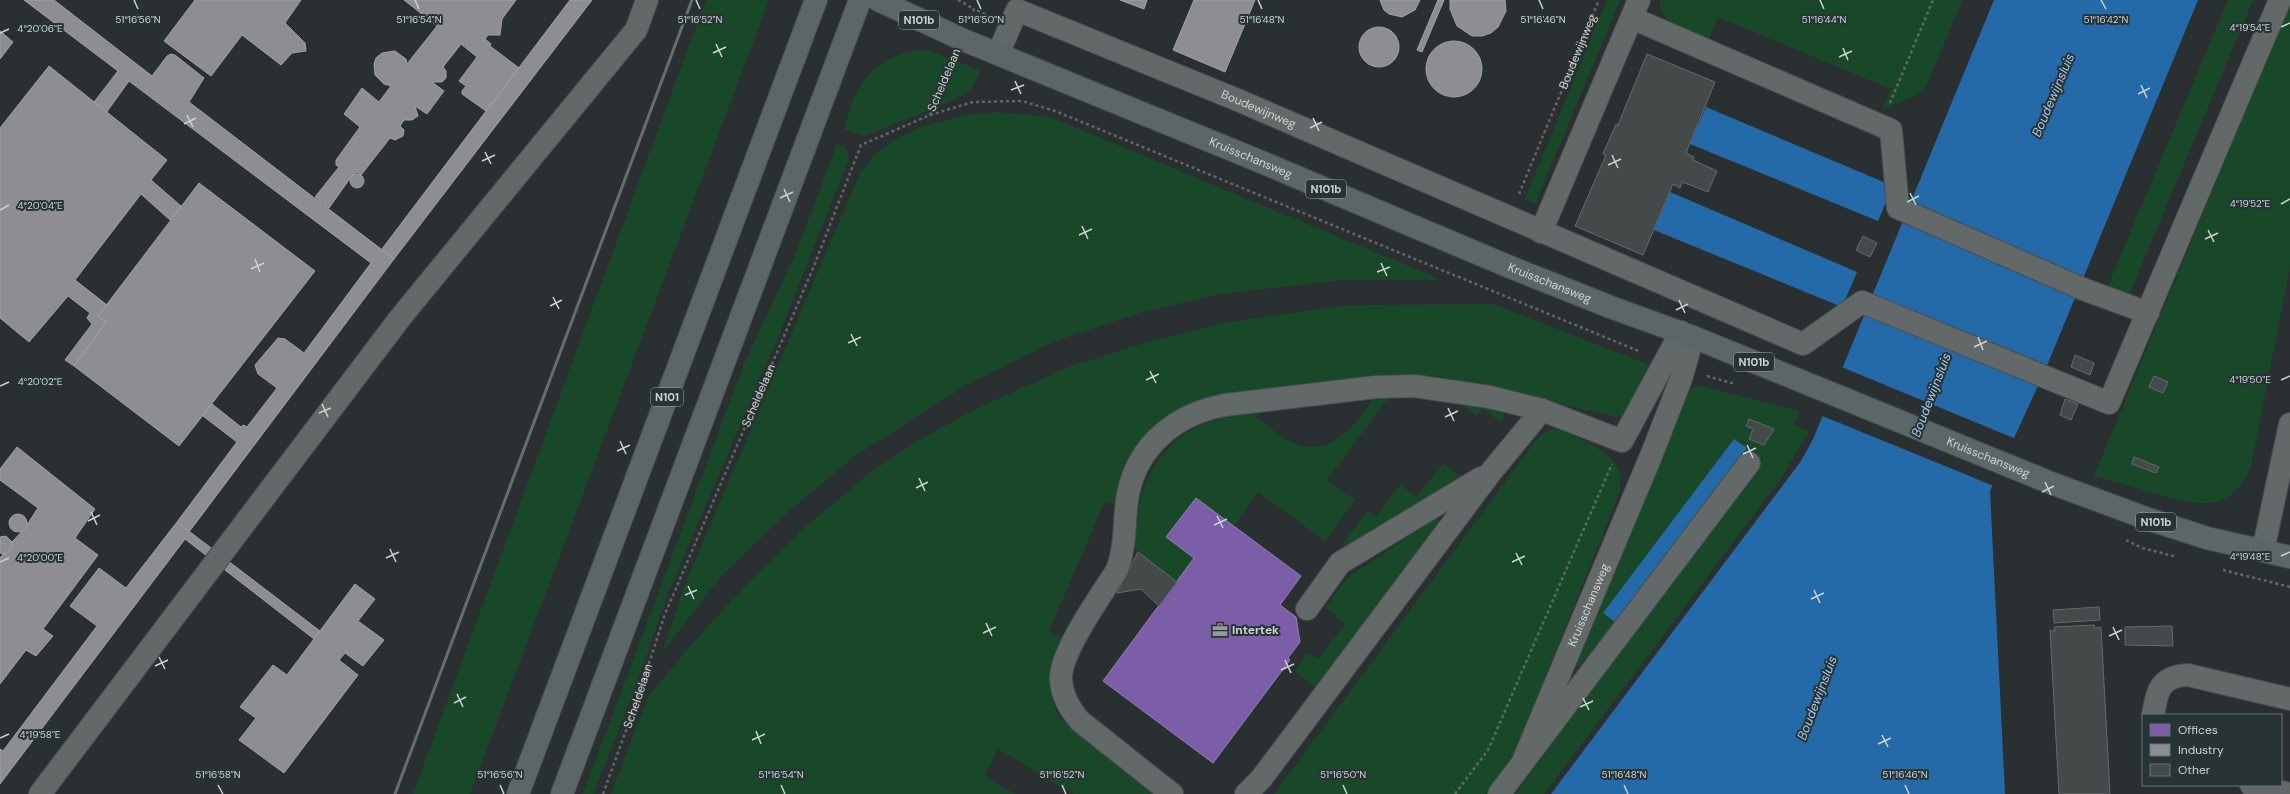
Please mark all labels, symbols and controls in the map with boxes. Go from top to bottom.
road number: N101b [899,11,939,29]
street label: Boudewijnweg [1555,11,1600,92]
text: 51°16'56"N [115,13,161,26]
text: 51°16'54"N [396,13,442,26]
text: 51°16'52"N [678,13,723,26]
text: 51°16'50"N [958,13,1004,26]
text: 51°16'48"N [1239,13,1285,26]
text: 51°16'46"N [1520,13,1566,26]
text: 51°16'44"N [1801,13,1847,26]
text: 51°16'42"N [2084,13,2128,26]
text: 4°19'54"E [2230,21,2271,34]
text: 4°20'06"E [17,22,63,35]
street label: Scheldelaan [924,46,965,114]
water label: Boudewijnsluis [2028,51,2078,139]
street label: Boudewijnweg [1219,86,1299,132]
street label: Kruisschansweg [1207,133,1295,182]
road number: N101b [1306,180,1346,198]
text: 4°19'52"E [2230,197,2271,210]
text: 4°20'04"E [17,199,63,212]
street label: Kruisschansweg [1506,259,1594,307]
water label: Boudewijnsluis [1907,350,1955,440]
road number: N101b [1734,353,1774,371]
street label: Scheldelaan [738,361,779,430]
text: 4°19'50"E [2229,373,2271,386]
text: 4°20'02"E [18,375,63,388]
road number: N101 [651,388,683,406]
street label: Kruisschansweg [1944,433,2033,482]
road number: N101b [2136,513,2176,531]
text: 4°19'48"E [2230,550,2271,563]
text: 4°20'00"E [17,551,63,564]
street label: Kruisschansweg [1564,561,1613,649]
office icon: Intertek [1211,621,1229,639]
place label: Intertek [1232,622,1279,638]
water label: Boudewijnsluis [1793,653,1841,743]
street label: Scheldelaan [619,662,656,731]
legend [2142,714,2282,786]
text: Offices [2178,722,2218,738]
text: 4°19'58"E [20,728,61,741]
text: Industry [2178,742,2224,758]
text: Other [2178,762,2211,778]
text: 51°16'58"N [195,768,241,781]
text: 51°16'56"N [477,768,523,781]
text: 51°16'54"N [758,768,804,781]
text: 51°16'52"N [1040,768,1085,781]
text: 51°16'50"N [1320,768,1366,781]
text: 51°16'48"N [1601,768,1647,781]
text: 51°16'46"N [1882,768,1928,781]

